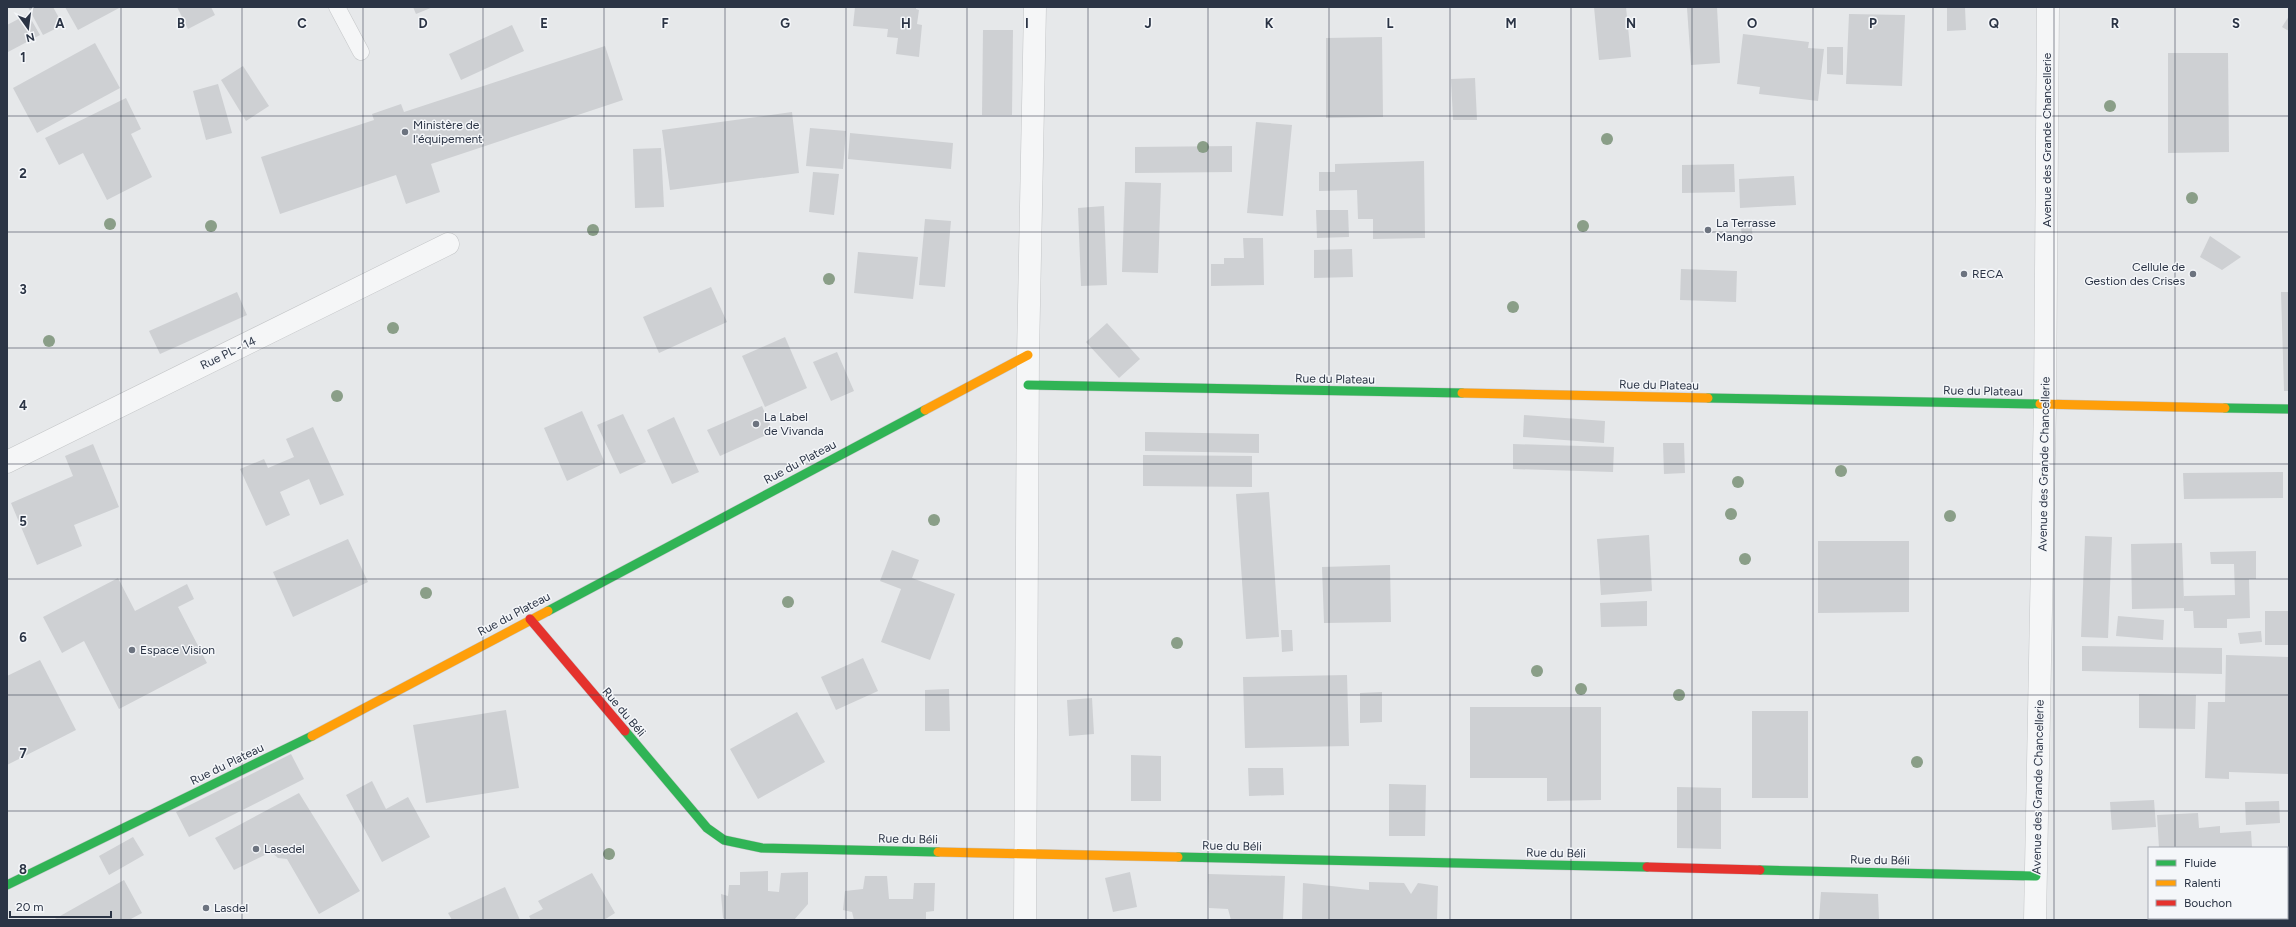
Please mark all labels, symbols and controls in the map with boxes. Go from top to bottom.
north arrow [8,8,48,48]
text: A [55,16,65,31]
text: B [177,16,185,31]
text: C [297,16,307,31]
text: D [418,16,428,31]
text: E [540,16,548,31]
text: F [661,16,669,31]
text: G [780,16,790,31]
text: H [901,16,911,31]
text: I [1025,16,1029,31]
text: J [1144,16,1152,31]
text: K [1265,16,1274,31]
text: L [1387,16,1394,31]
text: M [1505,16,1517,31]
text: N [1626,16,1636,31]
text: O [1747,16,1757,31]
text: P [1869,16,1877,31]
text: Q [1989,16,1999,31]
text: R [2111,16,2120,31]
text: S [2232,16,2240,31]
text: N [25,30,36,45]
text: 1 [20,50,26,65]
street label: Avenue des Grande Chancellerie [2040,52,2054,227]
place label: Ministère de l'équipement [413,118,483,146]
marker: Ministère de l'équipement [400,127,410,137]
text: 2 [19,166,27,181]
place label: La Terrasse Mango [1716,216,1776,244]
marker: La Terrasse Mango [1703,225,1713,235]
place label: Cellule de Gestion des Crises [2084,260,2185,288]
place label: RECA [1972,267,2003,281]
marker: RECA [1959,269,1969,279]
marker: Cellule de Gestion des Crises [2188,269,2198,279]
text: 3 [19,282,27,297]
street label: Rue PL - 14 [198,333,259,373]
street label: Rue du Plateau [1295,371,1375,387]
street label: Avenue des Grande Chancellerie [2035,376,2053,551]
street label: Rue du Plateau [1619,377,1699,393]
street label: Rue du Plateau [1943,383,2023,399]
text: 4 [19,398,27,413]
place label: La Label de Vivanda [764,410,824,438]
marker: La Label de Vivanda [751,419,761,429]
street label: Rue du Plateau [761,437,839,487]
text: 5 [19,514,27,529]
street label: Rue du Plateau [475,589,553,639]
text: 6 [19,630,27,645]
place label: Espace Vision [140,643,215,657]
marker: Espace Vision [127,645,137,655]
street label: Rue du Béli [599,685,649,739]
street label: Avenue des Grande Chancellerie [2029,699,2047,874]
street label: Rue du Plateau [188,740,266,788]
text: 7 [19,746,27,761]
street label: Rue du Béli [878,831,938,847]
street label: Rue du Béli [1202,838,1262,854]
place label: Lasedel [264,842,305,856]
marker: Lasedel [251,844,261,854]
street label: Rue du Béli [1526,845,1586,861]
legend [2148,847,2288,919]
street label: Rue du Béli [1850,852,1910,868]
text: Fluide [2184,856,2217,870]
text: 8 [19,862,27,877]
text: Ralenti [2184,876,2221,890]
scale bar [10,893,111,919]
text: Bouchon [2184,896,2232,910]
text: 20 m [16,900,44,914]
place label: Lasdel [214,901,248,915]
marker: Lasdel [201,903,211,913]

